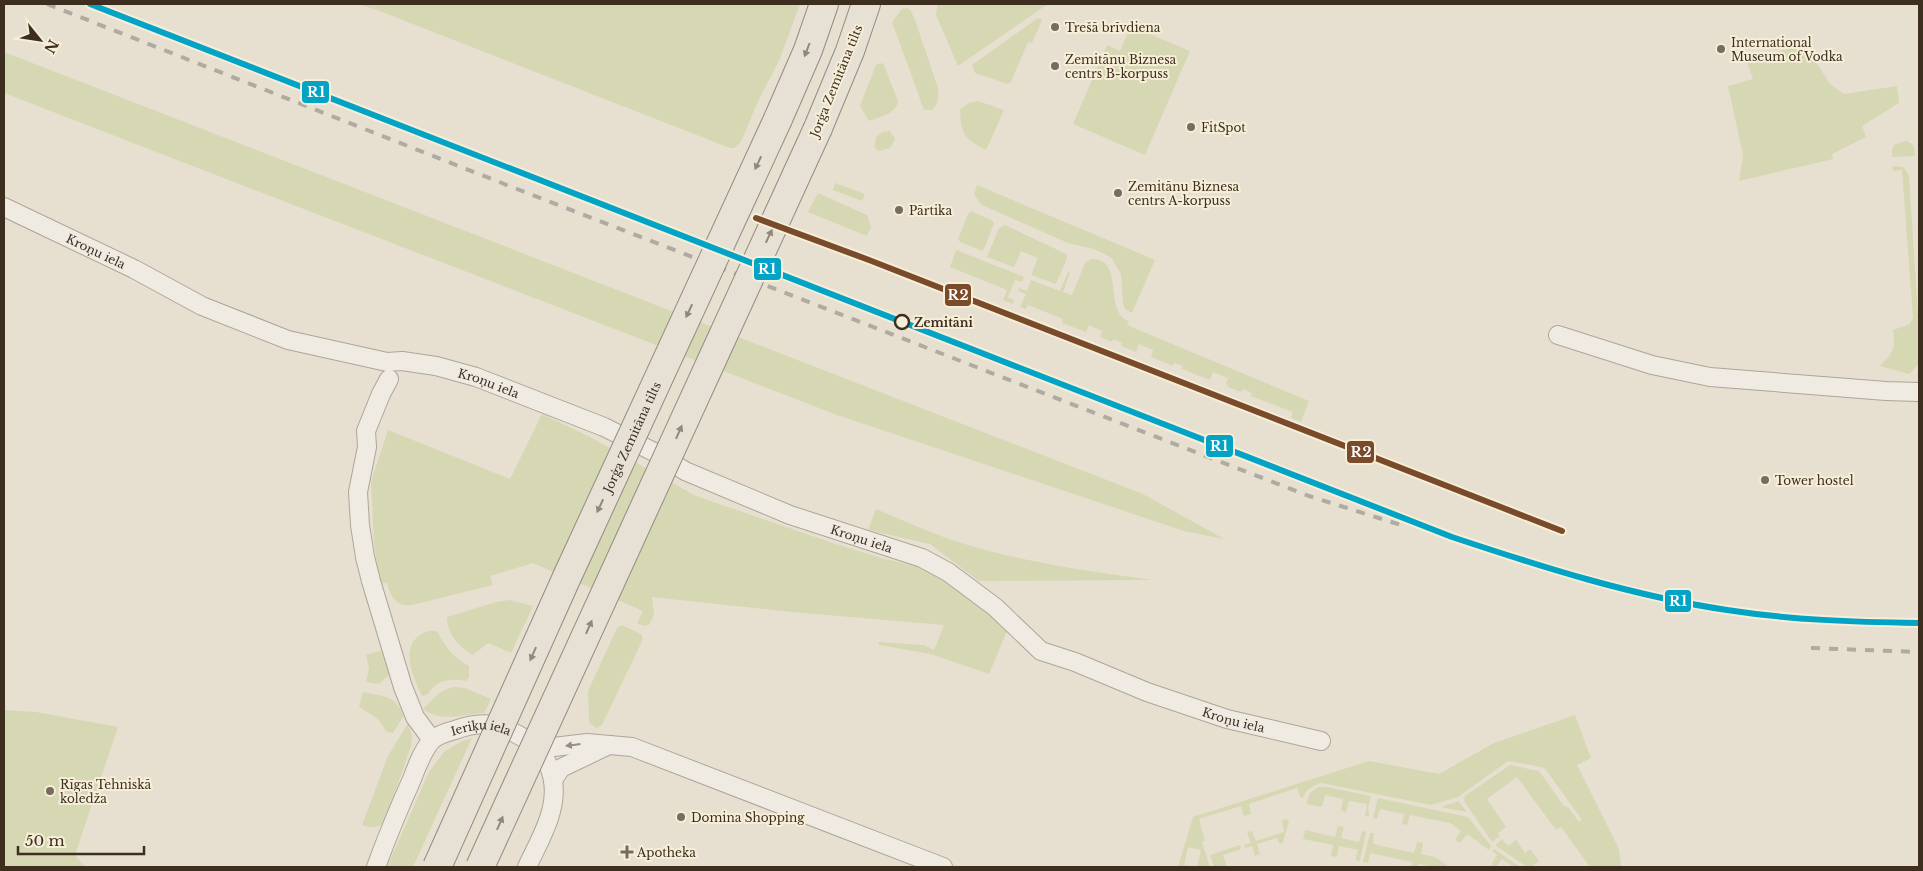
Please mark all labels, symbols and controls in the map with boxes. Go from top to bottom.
north arrow [15,15,65,65]
place label: Trešā brīvdiena [1065,20,1161,35]
marker: Trešā brīvdiena [1049,21,1061,33]
street label: Jorģa Zemitāna tilts [806,22,865,141]
place label: International Museum of Vodka [1731,35,1843,64]
text: N [40,36,62,57]
one-way arrow [803,42,811,57]
marker: International Museum of Vodka [1715,43,1727,55]
place label: Zemitānu Biznesa centrs B-korpuss [1065,52,1177,81]
marker: Zemitānu Biznesa centrs B-korpuss [1049,60,1061,72]
line badge: R1 [301,80,330,104]
text: R1 [307,83,325,101]
place label: FitSpot [1201,120,1246,135]
marker: FitSpot [1185,121,1197,133]
one-way arrow [753,156,761,170]
place label: Zemitānu Biznesa centrs A-korpuss [1128,179,1240,208]
marker: Zemitānu Biznesa centrs A-korpuss [1112,187,1124,199]
place label: Pārtika [909,203,952,218]
marker: Pārtika [893,204,905,216]
one-way arrow [765,229,773,243]
street label: Kroņu iela [64,230,129,272]
line badge: R1 [753,257,782,281]
text: R1 [758,260,776,278]
line badge: R2 [944,283,972,307]
text: R2 [947,286,969,304]
one-way arrow [685,304,693,318]
marker: Zemitāni [894,314,910,330]
place label: Zemitāni [914,315,973,330]
street label: Kroņu iela [456,365,522,401]
street label: Jorģa Zemitāna tilts [599,379,663,497]
one-way arrow [675,425,683,439]
line badge: R1 [1205,434,1234,458]
text: R1 [1210,437,1228,455]
line badge: R2 [1346,440,1375,464]
text: R2 [1350,443,1372,461]
place label: Tower hostel [1775,473,1854,488]
marker: Tower hostel [1759,474,1771,486]
one-way arrow [595,499,603,513]
street label: Kroņu iela [829,521,895,555]
line badge: R1 [1664,589,1692,613]
text: R1 [1669,592,1687,610]
one-way arrow [586,620,594,634]
one-way arrow [528,647,536,661]
street label: Kroņu iela [1200,704,1267,735]
street label: Ieriķu iela [449,717,514,738]
one-way arrow [565,741,581,749]
place label: Rīgas Tehniskā koledža [60,777,152,806]
marker: Rīgas Tehniskā koledža [44,785,56,797]
place label: Domina Shopping [691,810,805,825]
marker: Domina Shopping [675,811,687,823]
one-way arrow [497,816,505,830]
scale bar [18,824,144,856]
text: 50 m [25,831,65,850]
place label: Apotheka [636,845,696,860]
marker: Apotheka [621,846,633,858]

